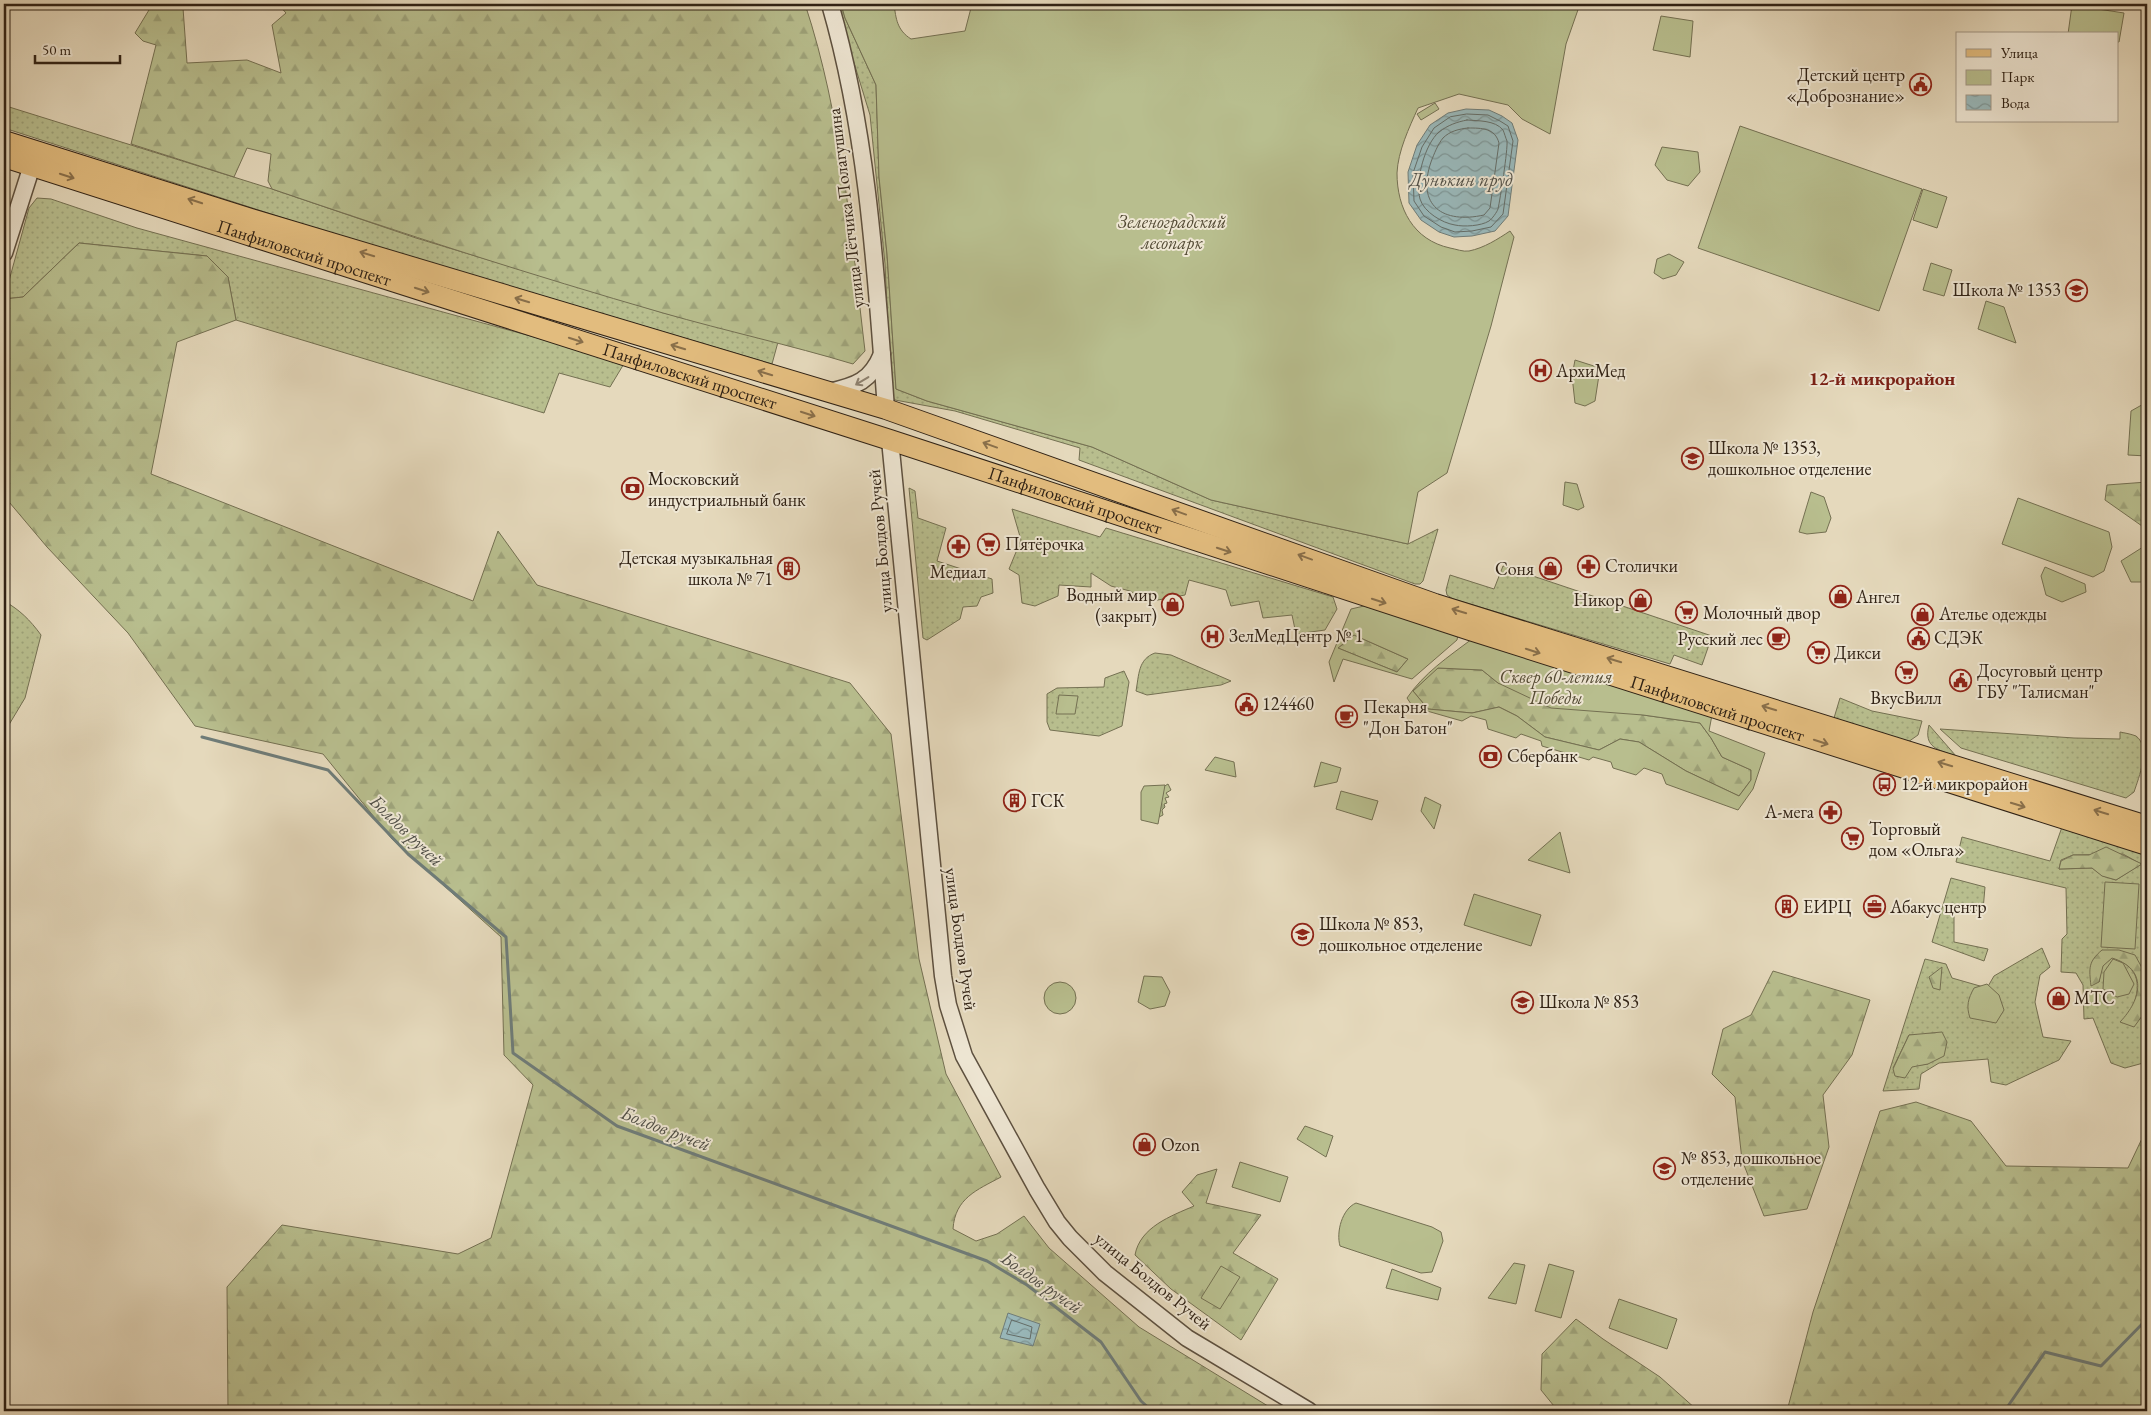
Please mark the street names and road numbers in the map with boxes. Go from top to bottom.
street label: улица Лётчика Полагушина [822,106,869,309]
street label: Панфиловский проспект [214,214,395,291]
street label: Панфиловский проспект [600,337,781,414]
street label: Панфиловский проспект [986,461,1166,540]
street label: улица Болдов Ручей [862,468,897,614]
street label: Панфиловский проспект [1628,670,1808,747]
street label: улица Болдов Ручей [940,866,983,1012]
street label: улица Болдов Ручей [1090,1226,1217,1335]

